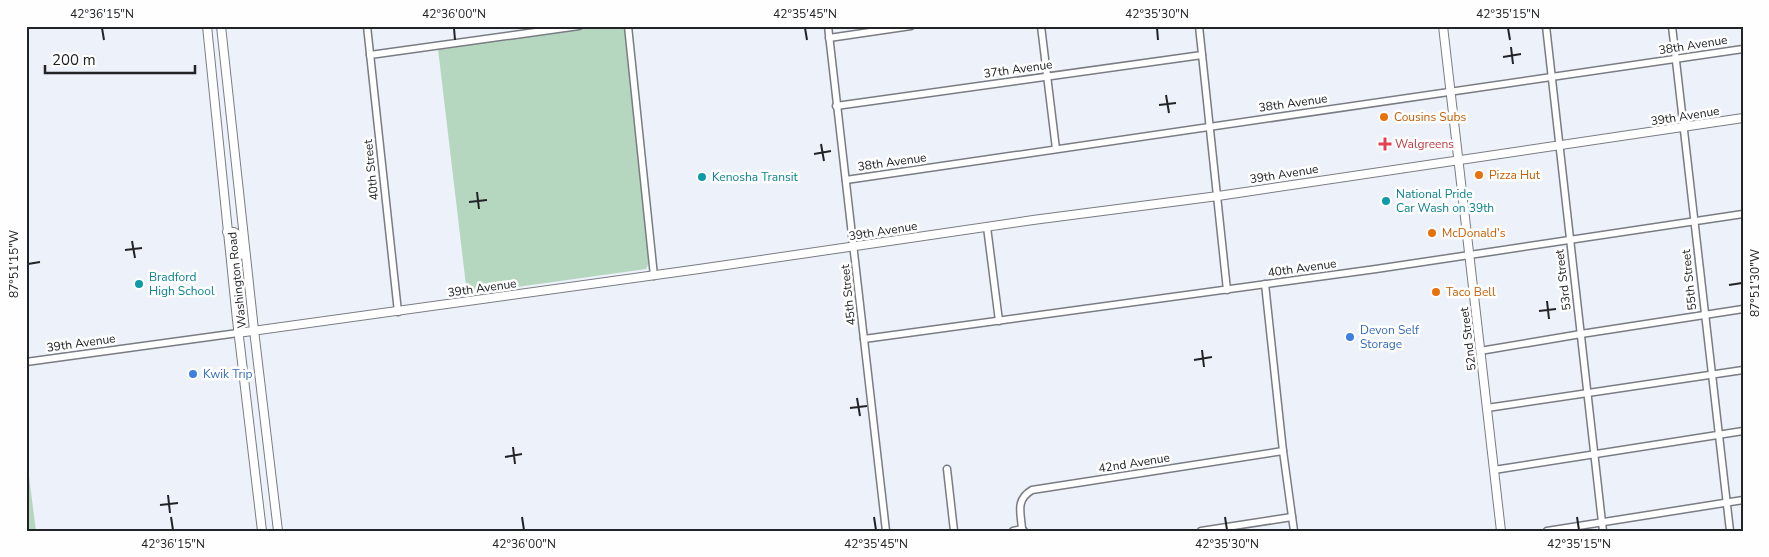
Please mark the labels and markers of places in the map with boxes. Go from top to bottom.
place label: Cousins Subs [1394,109,1466,125]
marker: Cousins Subs [1378,111,1390,123]
place label: Walgreens [1395,136,1454,152]
marker: Walgreens [1379,138,1391,150]
place label: Pizza Hut [1489,167,1541,183]
place label: Kenosha Transit [712,169,799,185]
marker: Pizza Hut [1473,169,1485,181]
marker: Kenosha Transit [696,171,708,183]
place label: National Pride Car Wash on 39th [1396,186,1494,216]
marker: National Pride Car Wash on 39th [1380,195,1392,207]
place label: McDonald's [1442,225,1506,241]
marker: McDonald's [1426,227,1438,239]
place label: Bradford High School [149,269,215,299]
marker: Bradford High School [133,278,145,290]
place label: Taco Bell [1446,284,1496,300]
marker: Taco Bell [1430,286,1442,298]
place label: Devon Self Storage [1360,322,1420,352]
marker: Devon Self Storage [1344,331,1356,343]
place label: Kwik Trip [203,366,253,382]
marker: Kwik Trip [187,368,199,380]

